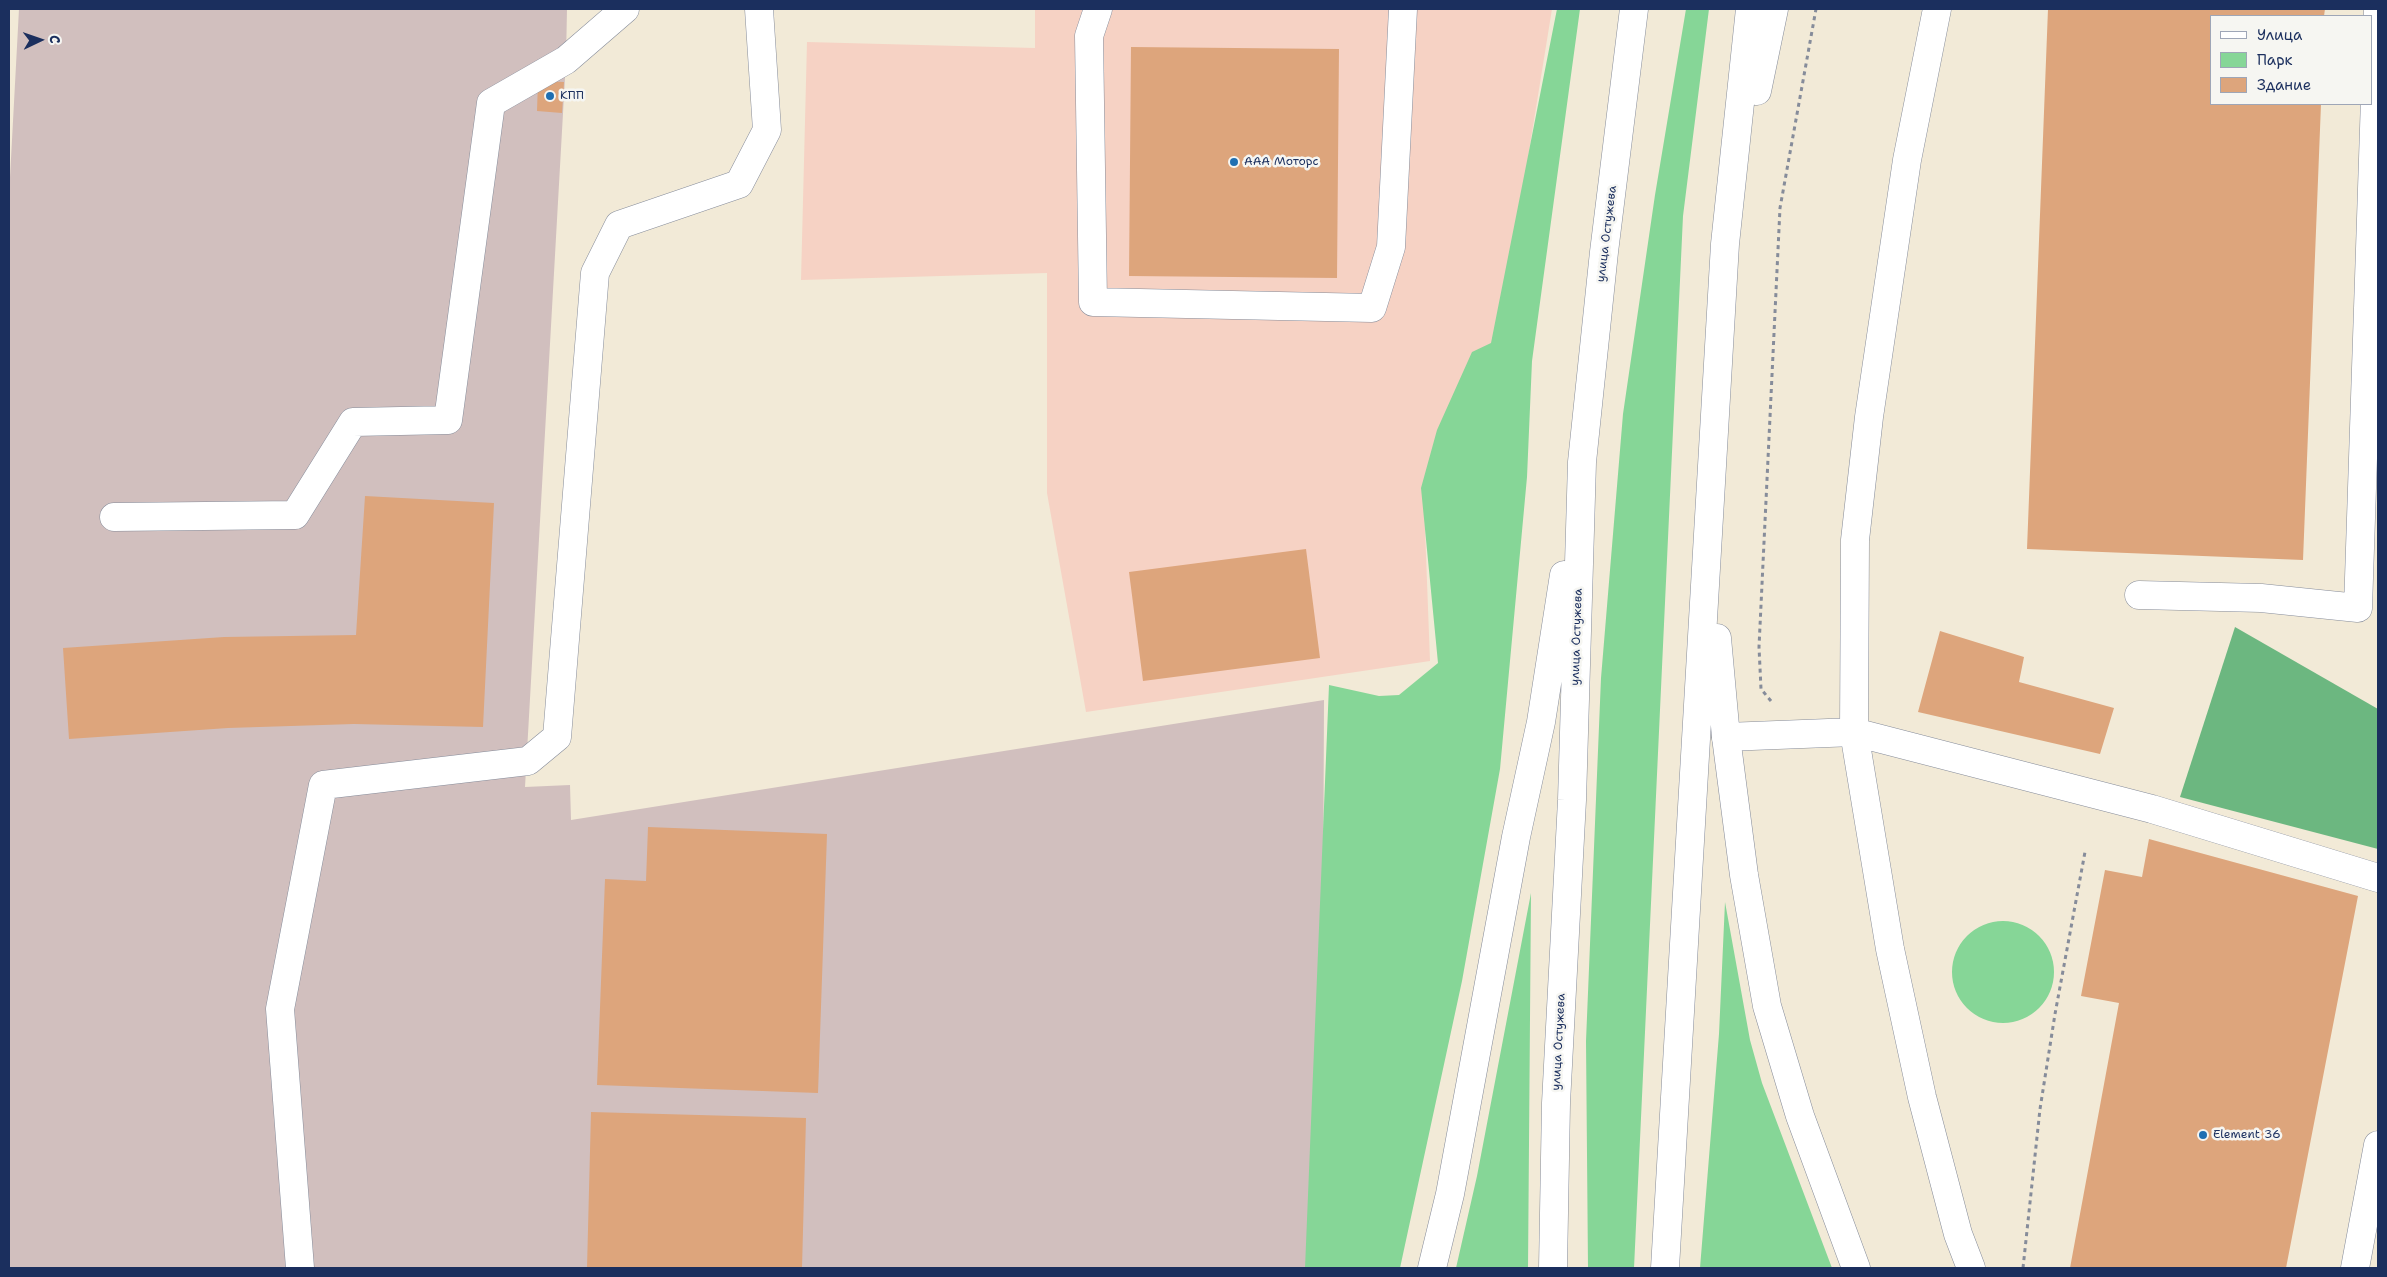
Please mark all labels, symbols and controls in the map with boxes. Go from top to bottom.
north arrow [15,15,65,65]
legend [2210,15,2372,105]
text: Улица [2257,25,2302,45]
text: С [46,34,64,44]
text: Парк [2257,50,2293,70]
text: Здание [2257,75,2311,95]
place label: КПП [560,89,584,103]
marker: КПП [544,90,556,102]
place label: ААА Моторс [1244,155,1319,169]
marker: ААА Моторс [1228,156,1240,168]
street label: улица Остужева [1594,185,1620,283]
street label: улица Остужева [1568,588,1586,686]
street label: улица Остужева [1549,993,1569,1091]
place label: Element 36 [2213,1128,2281,1142]
marker: Element 36 [2197,1129,2209,1141]

